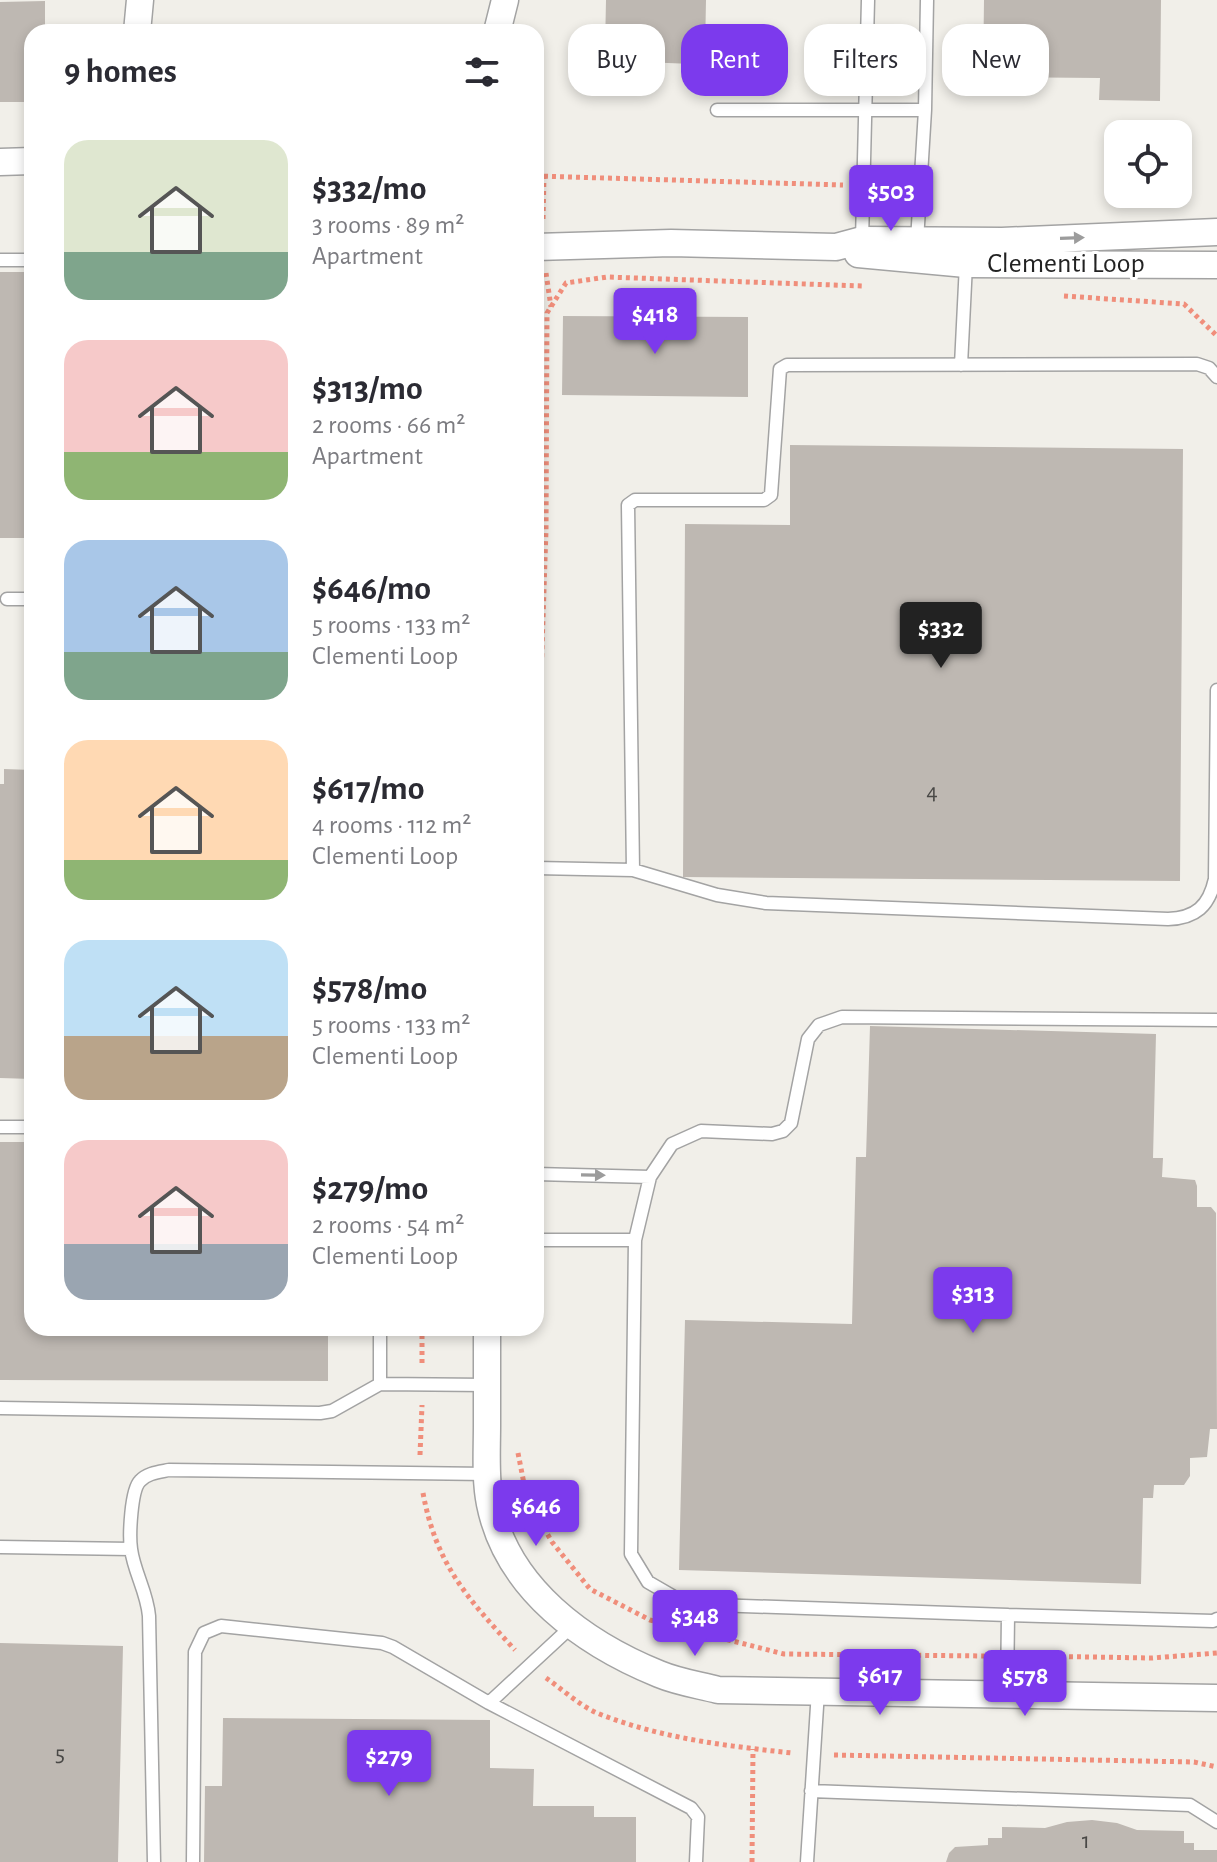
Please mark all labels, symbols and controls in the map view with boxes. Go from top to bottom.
chip: Buy [568,24,665,96]
chip: Rent [681,24,788,96]
chip: Filters [804,24,926,96]
chip: New [942,24,1049,96]
icon: filters [460,50,504,94]
text: 9 homes [64,55,177,89]
map controls [1104,120,1192,208]
button: locate [1104,120,1192,208]
pin: $503 [844,165,938,233]
icon: home [128,172,224,268]
text: $332/mo [312,172,427,206]
text: $503 [867,178,915,204]
text: 3 rooms · 89 m² [312,212,464,238]
one-way arrow [1060,232,1085,245]
text: Apartment [312,243,423,269]
street label: Clementi Loop [987,250,1145,278]
pin: $418 [608,288,702,356]
text: $418 [632,301,678,327]
icon: home [128,372,224,468]
text: $313/mo [312,372,423,406]
text: 2 rooms · 66 m² [312,412,465,438]
text: Apartment [312,443,423,469]
icon: home [128,572,224,668]
text: $646/mo [312,572,431,606]
pin: $332 [894,602,988,670]
text: 5 rooms · 133 m² [312,612,470,638]
text: $332 [918,615,964,641]
text: Clementi Loop [312,643,458,669]
icon: home [128,772,224,868]
text: $617/mo [312,772,425,806]
house number: 4 [926,780,938,804]
text: 4 rooms · 112 m² [312,812,471,838]
text: Clementi Loop [312,843,458,869]
icon: home [128,972,224,1068]
text: $578/mo [312,972,427,1006]
text: 5 rooms · 133 m² [312,1012,470,1038]
text: Clementi Loop [312,1043,458,1069]
one-way arrow [581,1169,606,1182]
icon: home [128,1172,224,1268]
text: $279/mo [312,1172,428,1206]
text: 2 rooms · 54 m² [312,1212,464,1238]
text: Clementi Loop [312,1243,458,1269]
pin: $313 [926,1267,1020,1335]
text: $313 [951,1280,995,1306]
pin: $646 [489,1480,583,1548]
text: $646 [511,1493,561,1519]
pin: $348 [648,1590,742,1658]
text: $348 [671,1603,719,1629]
pin: $617 [833,1649,927,1717]
pin: $578 [978,1650,1072,1718]
text: $617 [858,1662,902,1688]
text: $578 [1002,1663,1048,1689]
pin: $279 [342,1730,436,1798]
house number: 5 [55,1742,65,1766]
text: $279 [365,1743,413,1769]
house number: 1 [1082,1829,1090,1853]

